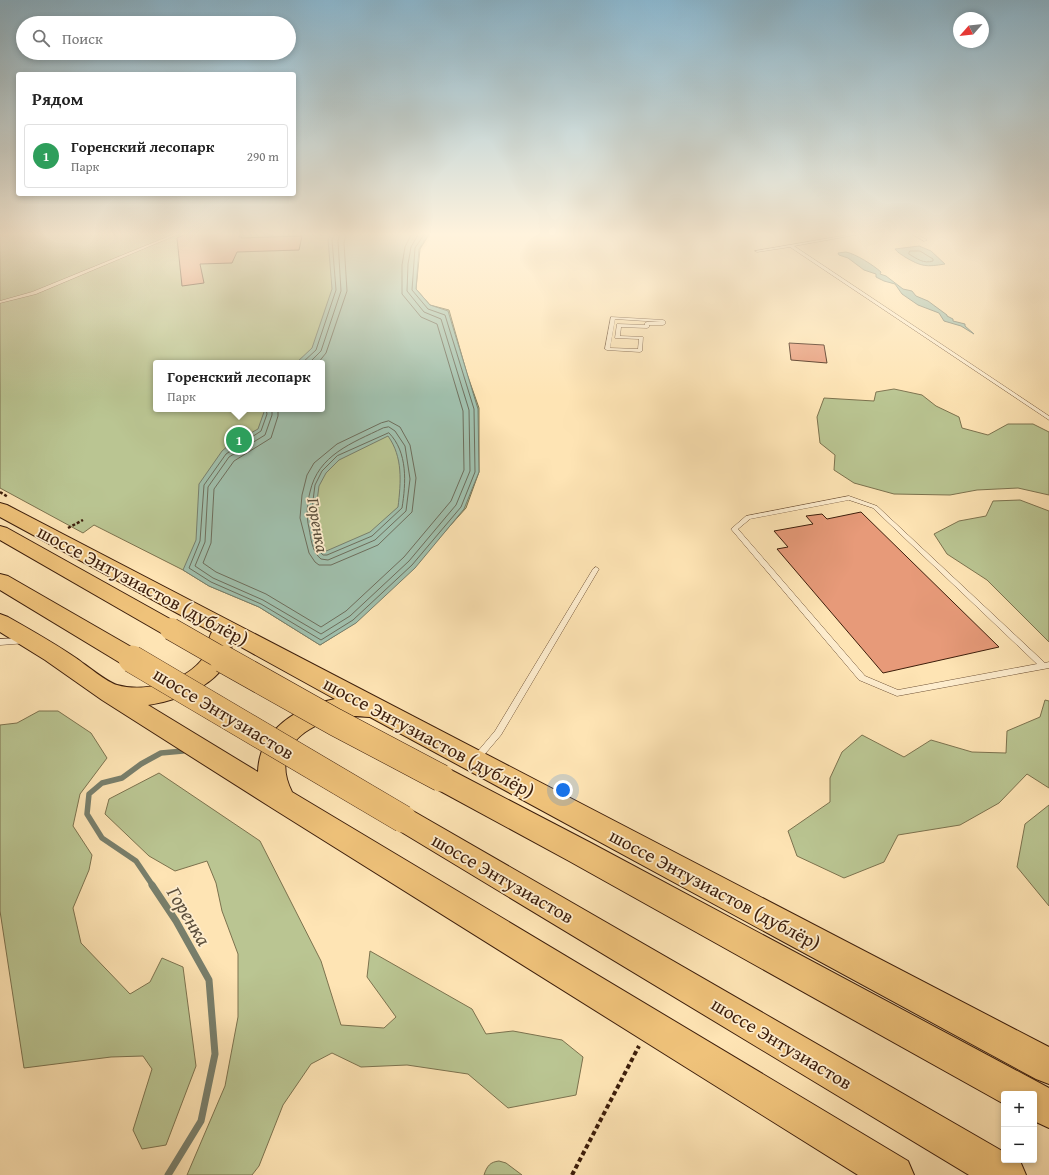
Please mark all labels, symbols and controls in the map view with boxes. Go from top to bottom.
north arrow [953,12,989,48]
search box [16,16,296,60]
icon: search [30,27,52,49]
text: Поиск [62,28,103,49]
text: Рядом [32,86,83,111]
text: Горенский лесопарк [71,136,214,157]
text: 1 [43,147,49,166]
text: 290 m [247,147,279,166]
text: Парк [71,157,99,176]
popup [153,360,325,412]
text: Горенский лесопарк [167,366,311,387]
text: Парк [167,387,196,406]
pin: 1 [226,425,252,455]
water label: Горенка [301,495,336,554]
street label: шоссе Энтузиастов (дублёр) [32,517,254,653]
street label: шоссе Энтузиастов [148,660,300,766]
street label: шоссе Энтузиастов (дублёр) [318,669,540,805]
your location [553,780,573,800]
street label: шоссе Энтузиастов (дублёр) [604,821,826,957]
street label: шоссе Энтузиастов [427,826,579,930]
water label: Горенка [160,880,219,952]
street label: шоссе Энтузиастов [706,990,858,1096]
map controls [1001,1091,1037,1163]
button: + [1001,1091,1037,1127]
button: − [1001,1127,1037,1163]

